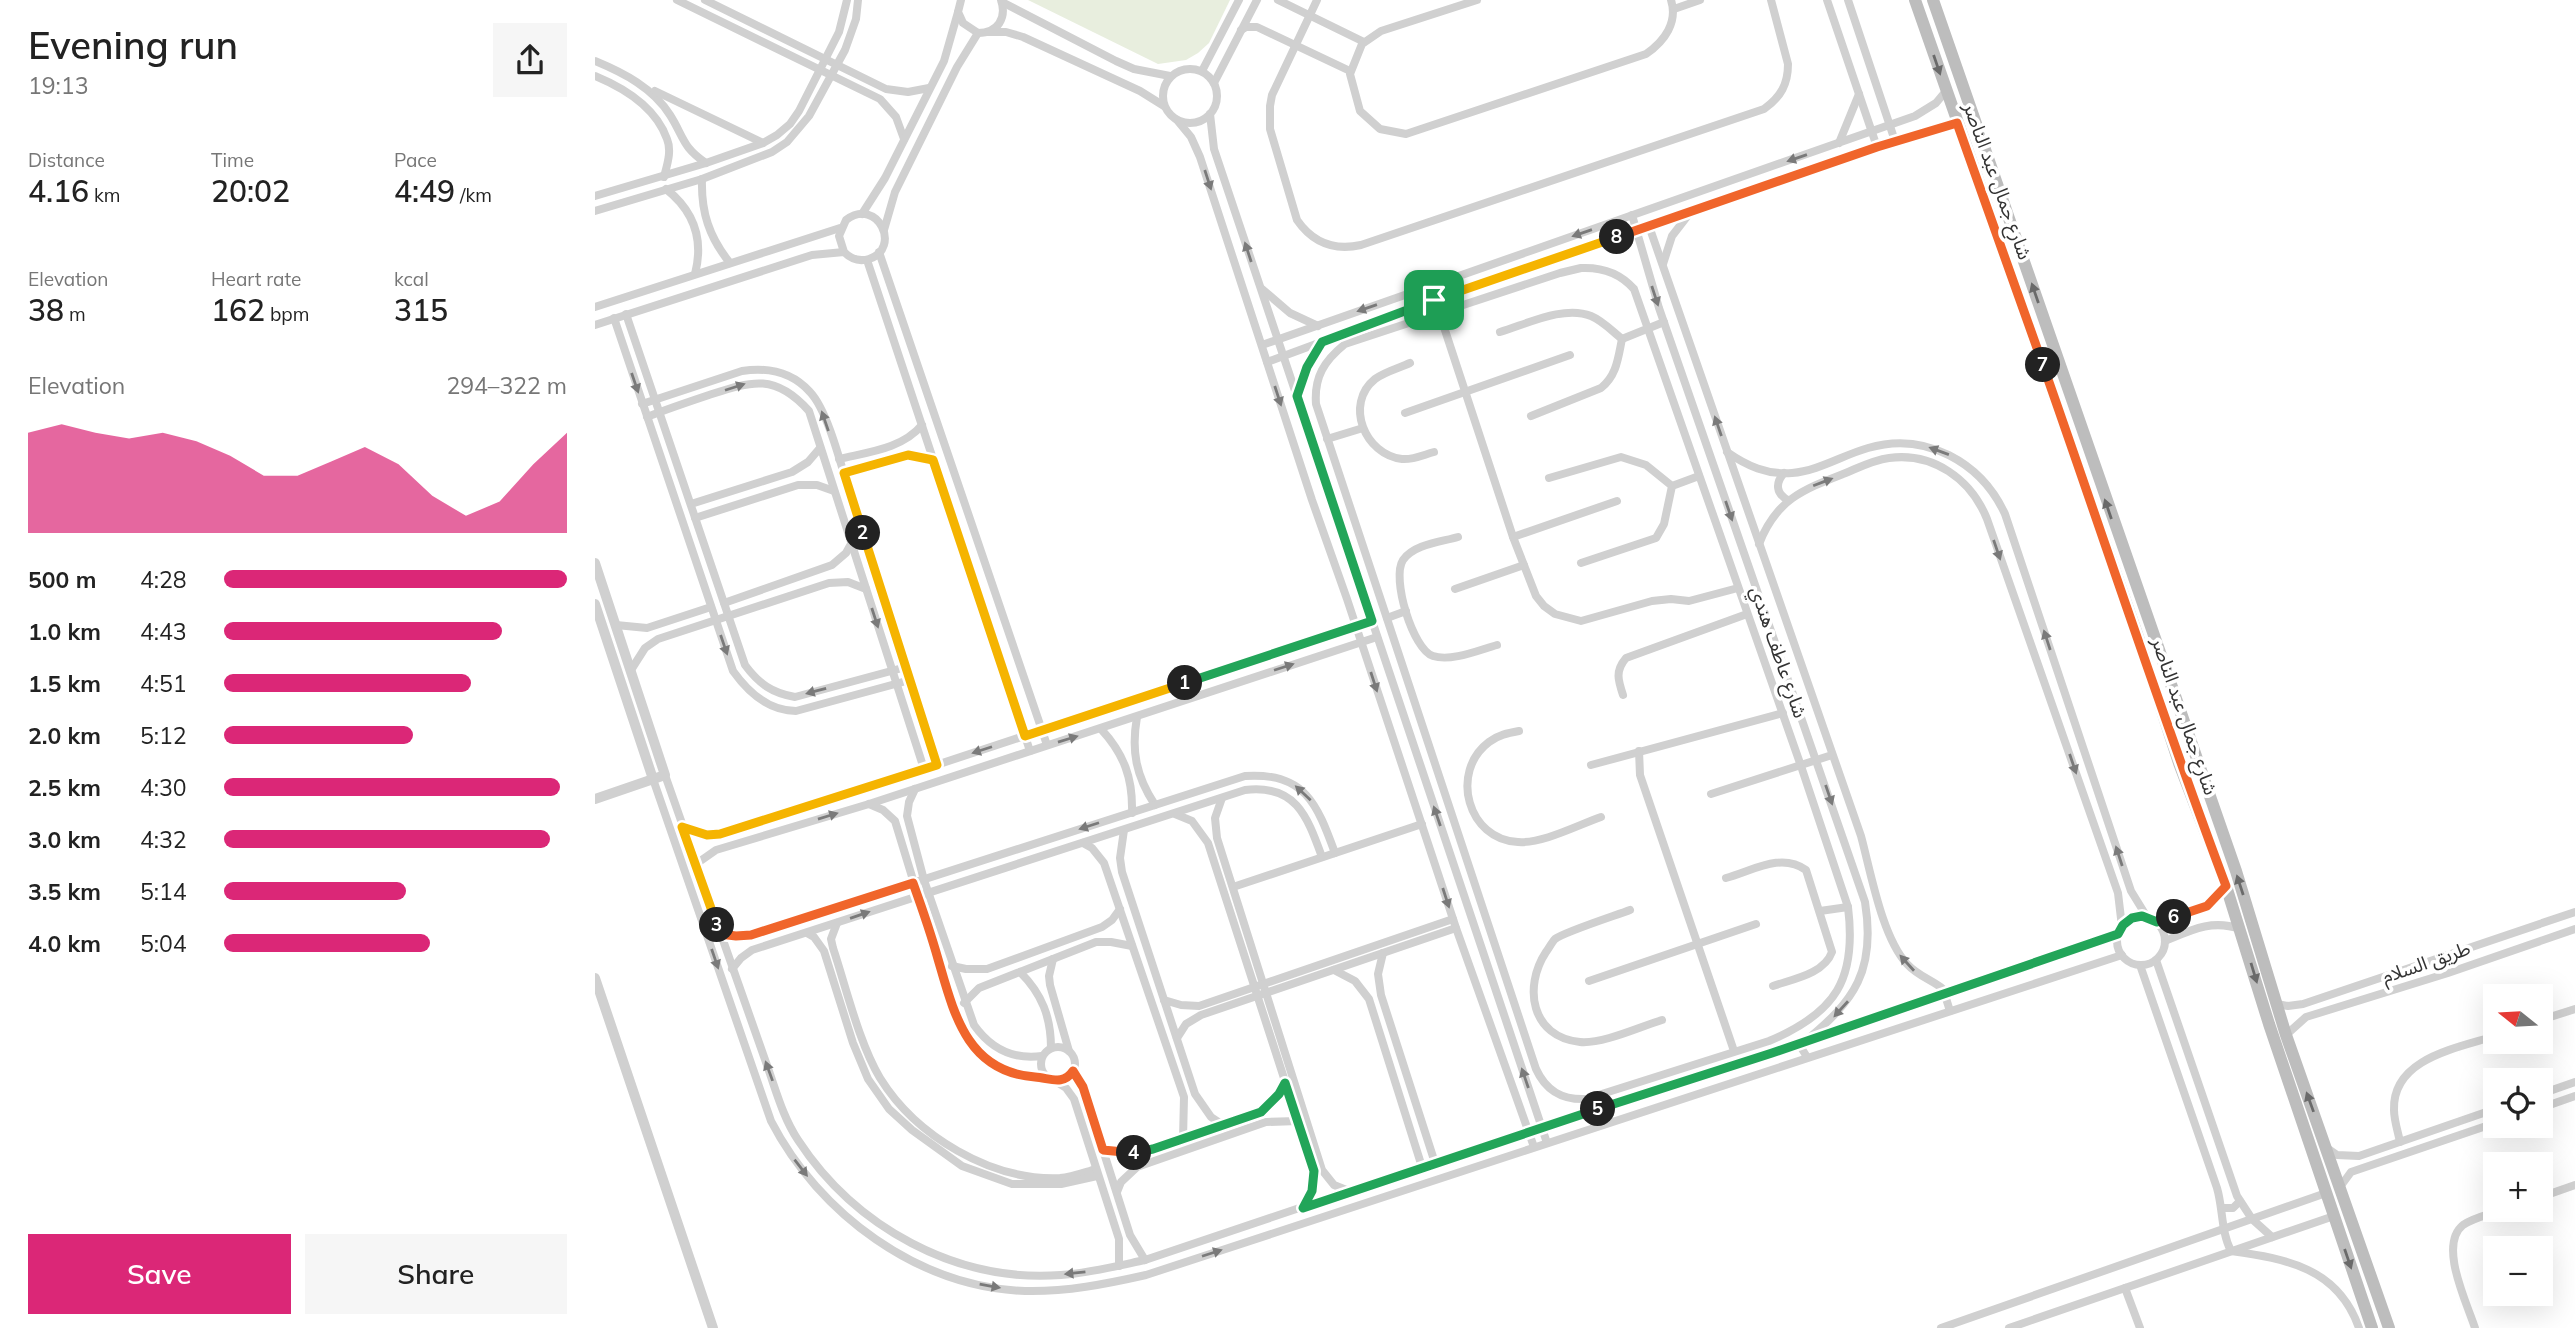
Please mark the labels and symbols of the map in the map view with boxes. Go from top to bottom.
one-way arrow [1932,54,1943,75]
street label: شارع جمال عبد الناصر [1956,98,2038,263]
one-way arrow [1786,153,1807,164]
one-way arrow [1203,170,1214,191]
pin: 8 [1599,219,1635,254]
one-way arrow [1571,228,1592,239]
one-way arrow [1242,241,1253,262]
pin [1404,270,1464,330]
one-way arrow [2030,282,2040,303]
one-way arrow [1650,286,1660,307]
one-way arrow [1356,303,1377,314]
pin: 7 [2025,348,2061,382]
one-way arrow [631,373,641,394]
one-way arrow [724,381,745,392]
one-way arrow [1274,386,1284,407]
one-way arrow [819,410,830,431]
one-way arrow [1712,415,1723,436]
one-way arrow [1928,445,1949,456]
one-way arrow [1812,476,1833,487]
one-way arrow [2102,498,2113,519]
one-way arrow [1724,500,1735,521]
pin: 2 [845,516,881,550]
one-way arrow [1992,539,2003,560]
street label: شارع عاطف هندي [1742,583,1813,722]
one-way arrow [870,607,881,628]
one-way arrow [2041,629,2052,650]
street label: شارع جمال عبد الناصر [2145,633,2223,799]
one-way arrow [719,635,730,656]
one-way arrow [1274,661,1295,672]
pin: 1 [1167,666,1203,700]
one-way arrow [1370,671,1380,692]
one-way arrow [805,686,827,697]
one-way arrow [1058,733,1079,743]
one-way arrow [971,746,992,756]
one-way arrow [2068,754,2079,775]
one-way arrow [1295,785,1312,802]
one-way arrow [1824,785,1835,806]
one-way arrow [1431,805,1442,826]
one-way arrow [818,811,839,821]
one-way arrow [1078,822,1099,832]
one-way arrow [2113,845,2124,866]
one-way arrow [2235,874,2245,895]
one-way arrow [1441,887,1452,908]
pin: 6 [2157,900,2191,934]
pin: 3 [699,908,735,942]
one-way arrow [850,910,871,920]
street label: طريق السلام [2379,936,2475,991]
one-way arrow [710,949,721,970]
one-way arrow [1899,954,1915,972]
one-way arrow [2249,963,2259,984]
north arrow [2483,984,2553,1054]
one-way arrow [1834,1001,1849,1018]
one-way arrow [763,1061,774,1082]
one-way arrow [1519,1068,1530,1089]
one-way arrow [2304,1091,2315,1112]
pin: 5 [1581,1092,1615,1126]
pin: 4 [1117,1136,1151,1170]
one-way arrow [794,1159,809,1177]
one-way arrow [1202,1247,1223,1258]
one-way arrow [2343,1248,2354,1269]
one-way arrow [1064,1268,1086,1279]
one-way arrow [979,1281,1001,1292]

